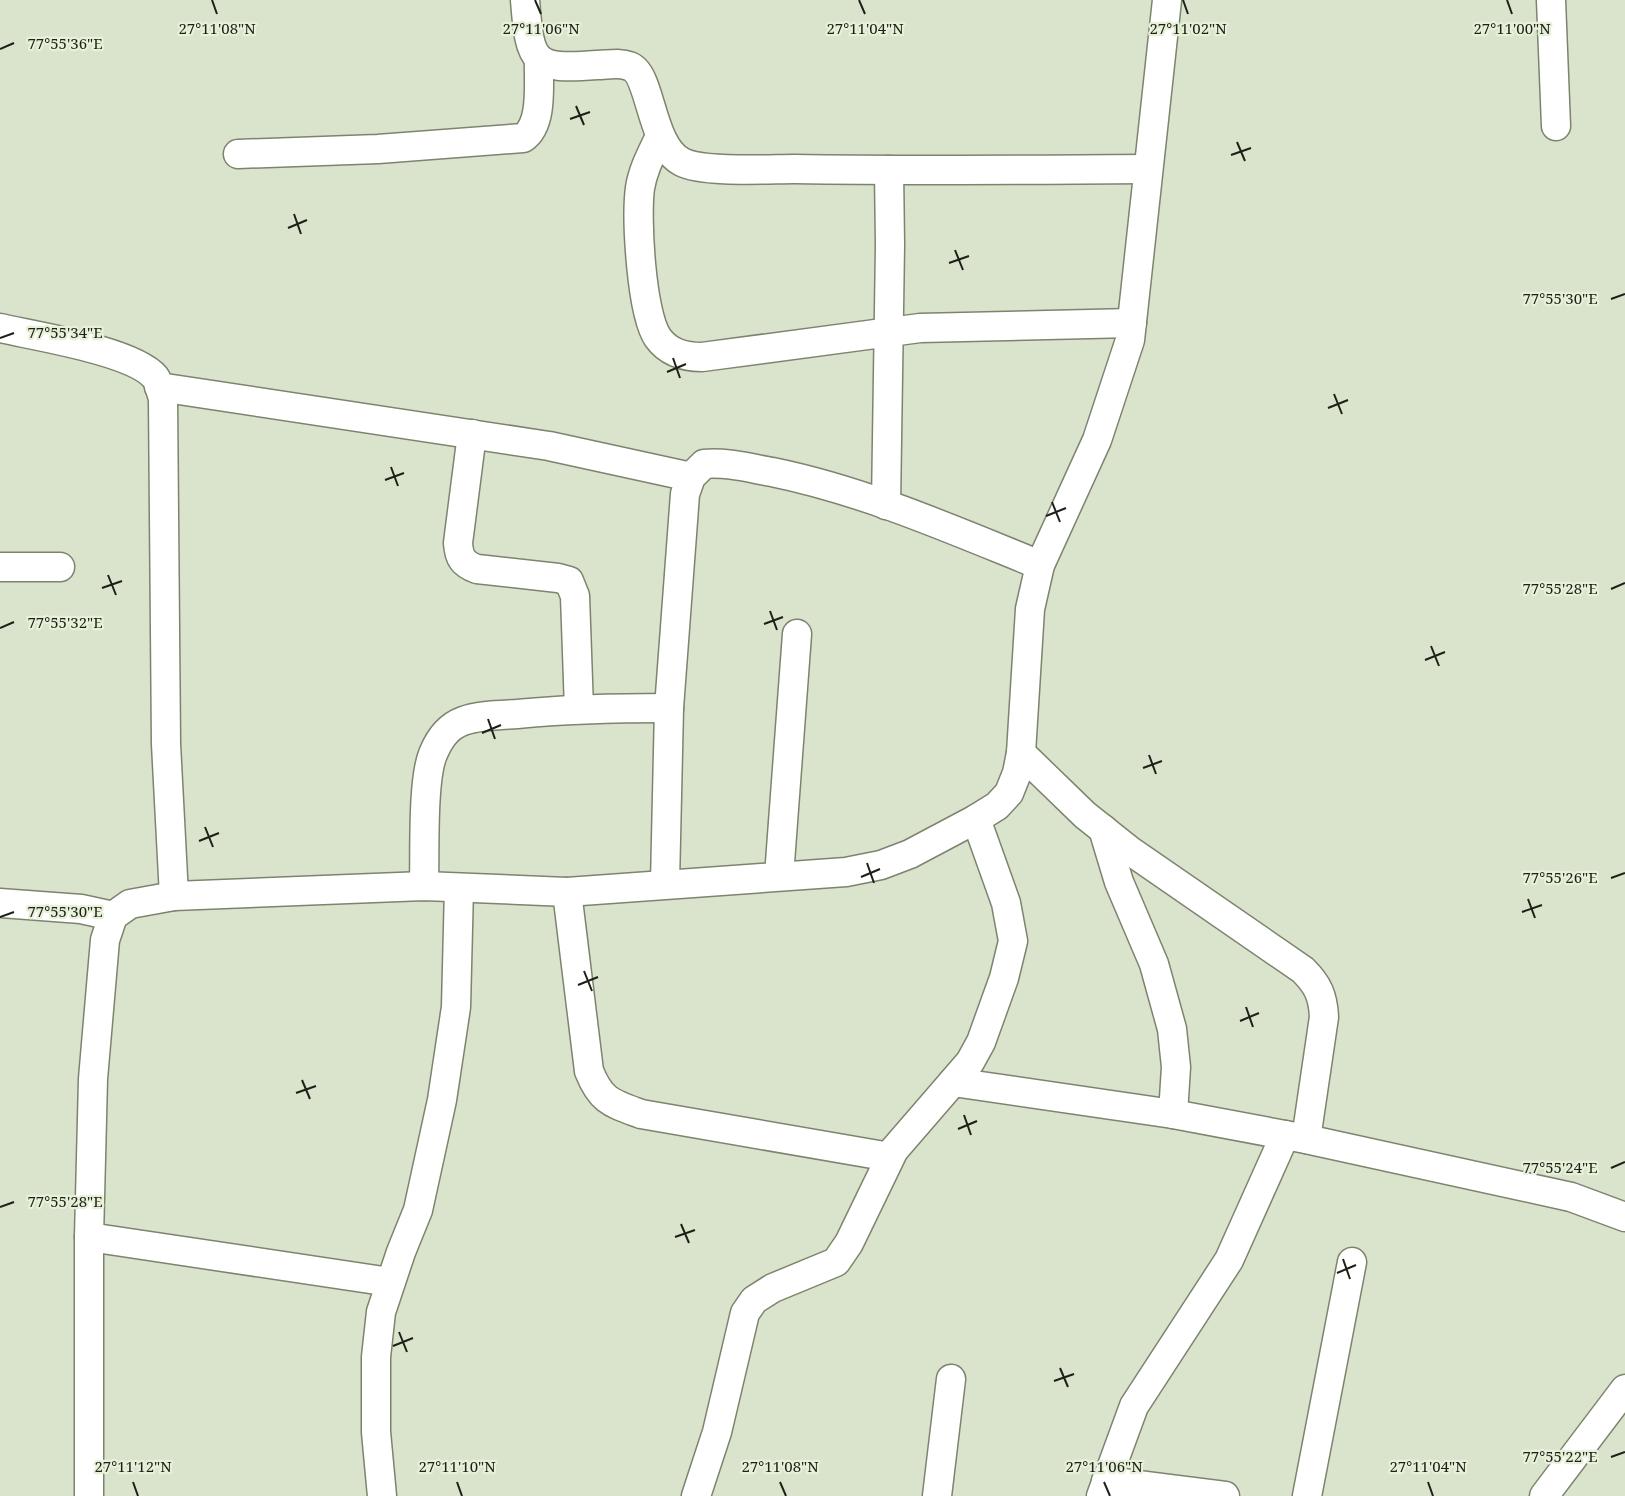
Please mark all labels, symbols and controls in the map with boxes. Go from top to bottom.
text: 27°11'08"N [178,18,256,38]
text: 27°11'06"N [502,18,580,38]
text: 27°11'04"N [826,18,904,38]
text: 27°11'02"N [1149,18,1227,38]
text: 27°11'00"N [1473,18,1551,38]
text: 77°55'36"E [27,33,103,53]
text: 77°55'30"E [1522,288,1598,308]
text: 77°55'34"E [27,322,103,342]
text: 77°55'28"E [1522,578,1598,598]
text: 77°55'32"E [27,612,103,632]
text: 77°55'26"E [1522,867,1598,887]
text: 77°55'30"E [27,901,103,921]
text: 77°55'24"E [1522,1157,1598,1177]
text: 77°55'28"E [27,1191,103,1211]
text: 77°55'22"E [1522,1446,1598,1466]
text: 27°11'12"N [94,1456,172,1476]
text: 27°11'10"N [418,1456,496,1476]
text: 27°11'08"N [741,1456,819,1476]
text: 27°11'06"N [1065,1456,1143,1476]
text: 27°11'04"N [1389,1456,1467,1476]

